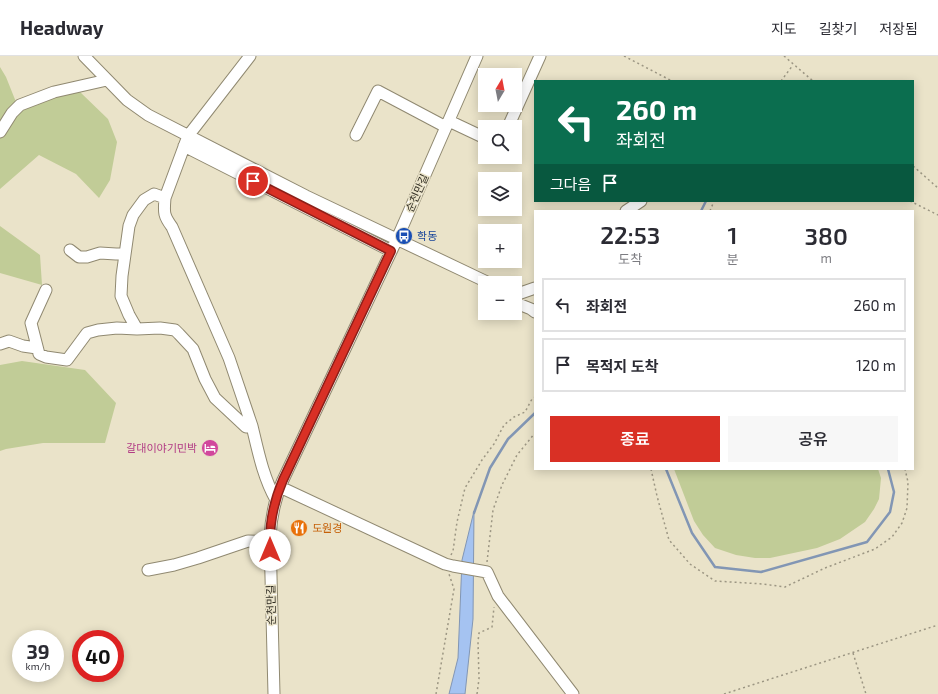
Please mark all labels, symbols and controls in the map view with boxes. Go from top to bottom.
text: Headway [20,16,104,39]
text: 지도 [771,20,797,37]
text: 길찾기 [819,20,857,37]
text: 저장됨 [879,20,918,37]
north arrow [478,68,522,112]
map controls [478,68,522,320]
text: 260 m [616,92,697,126]
icon: left [550,96,602,148]
button: search [478,120,522,164]
text: 좌회전 [616,129,666,151]
pin [236,164,270,198]
icon: arrive [242,170,264,192]
street label: 순천만길 [402,172,431,214]
button: layers [478,172,522,216]
icon: arrive [599,172,621,194]
text: 그다음 [550,175,591,193]
text: 22:53 [600,220,660,249]
text: 1 [727,220,737,249]
text: 380 [805,221,848,250]
button: + [478,224,522,268]
bus stop icon: 학동 [394,226,414,246]
place label: 학동 [417,229,437,242]
text: m [820,250,832,266]
text: 도착 [618,251,642,267]
text: 분 [726,251,738,267]
button: − [478,276,522,320]
icon: left [552,294,574,316]
text: 260 m [853,296,896,314]
text: 좌회전 [586,297,627,315]
icon: arrive [552,354,574,376]
text: 120 m [856,356,896,374]
text: 목적지 도착 [586,357,658,375]
button: 종료 [550,416,720,462]
button: 공유 [728,416,898,462]
hotel icon: 갈대이야기민박 [200,438,220,458]
place label: 갈대이야기민박 [126,441,197,454]
restaurant icon: 도원경 [289,518,309,538]
place label: 도원경 [312,521,342,534]
position arrow [249,529,291,571]
street label: 순천만길 [264,585,277,625]
speed limit sign: 40 [72,630,124,682]
text: 39 [26,639,50,663]
text: km/h [26,660,50,672]

